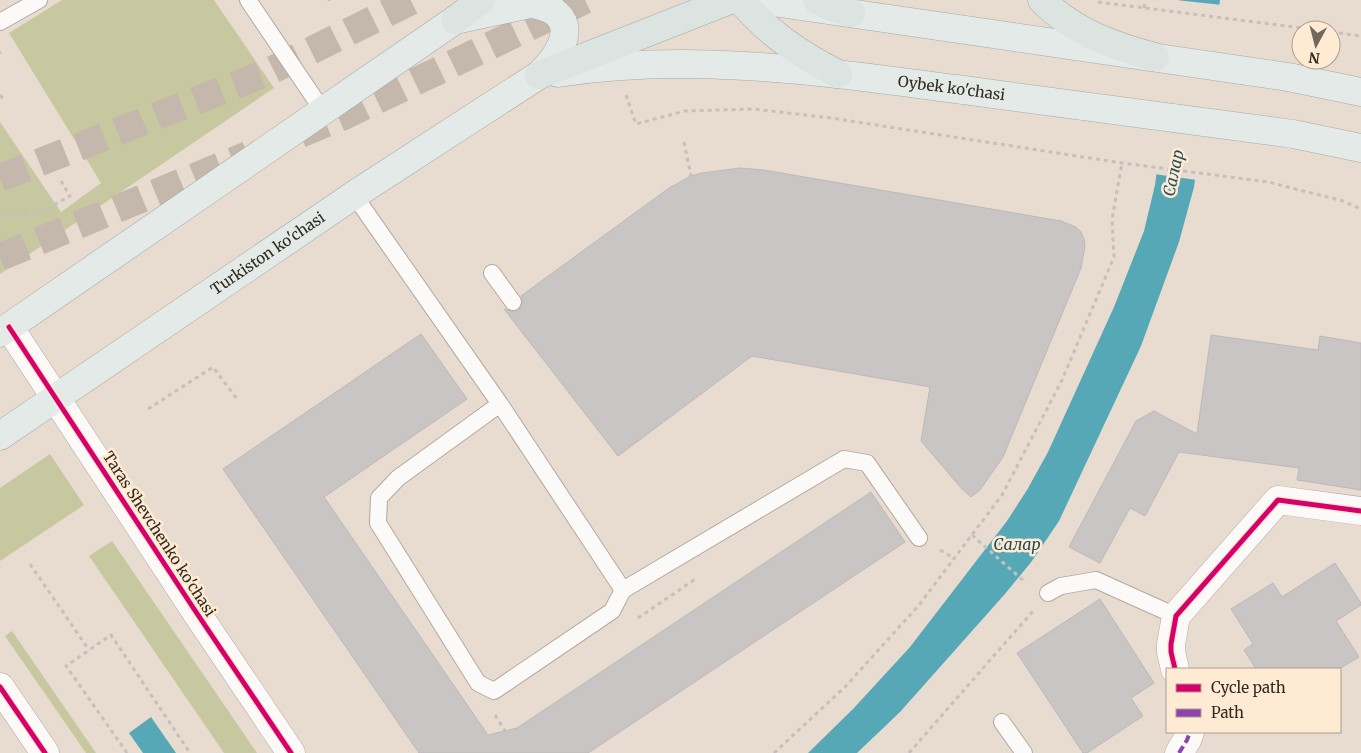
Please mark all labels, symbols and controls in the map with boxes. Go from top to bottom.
north arrow [1291,20,1341,70]
text: N [1308,48,1321,68]
street label: Oybek ko'chasi [897,72,1006,104]
water label: Салар [1158,148,1188,198]
street label: Turkiston ko'chasi [207,208,328,299]
street label: Taras Shevchenko ko'chasi [99,448,220,620]
water label: Салар [993,534,1041,554]
legend [1166,668,1341,733]
text: Cycle path [1211,678,1286,697]
text: Path [1211,703,1244,722]

